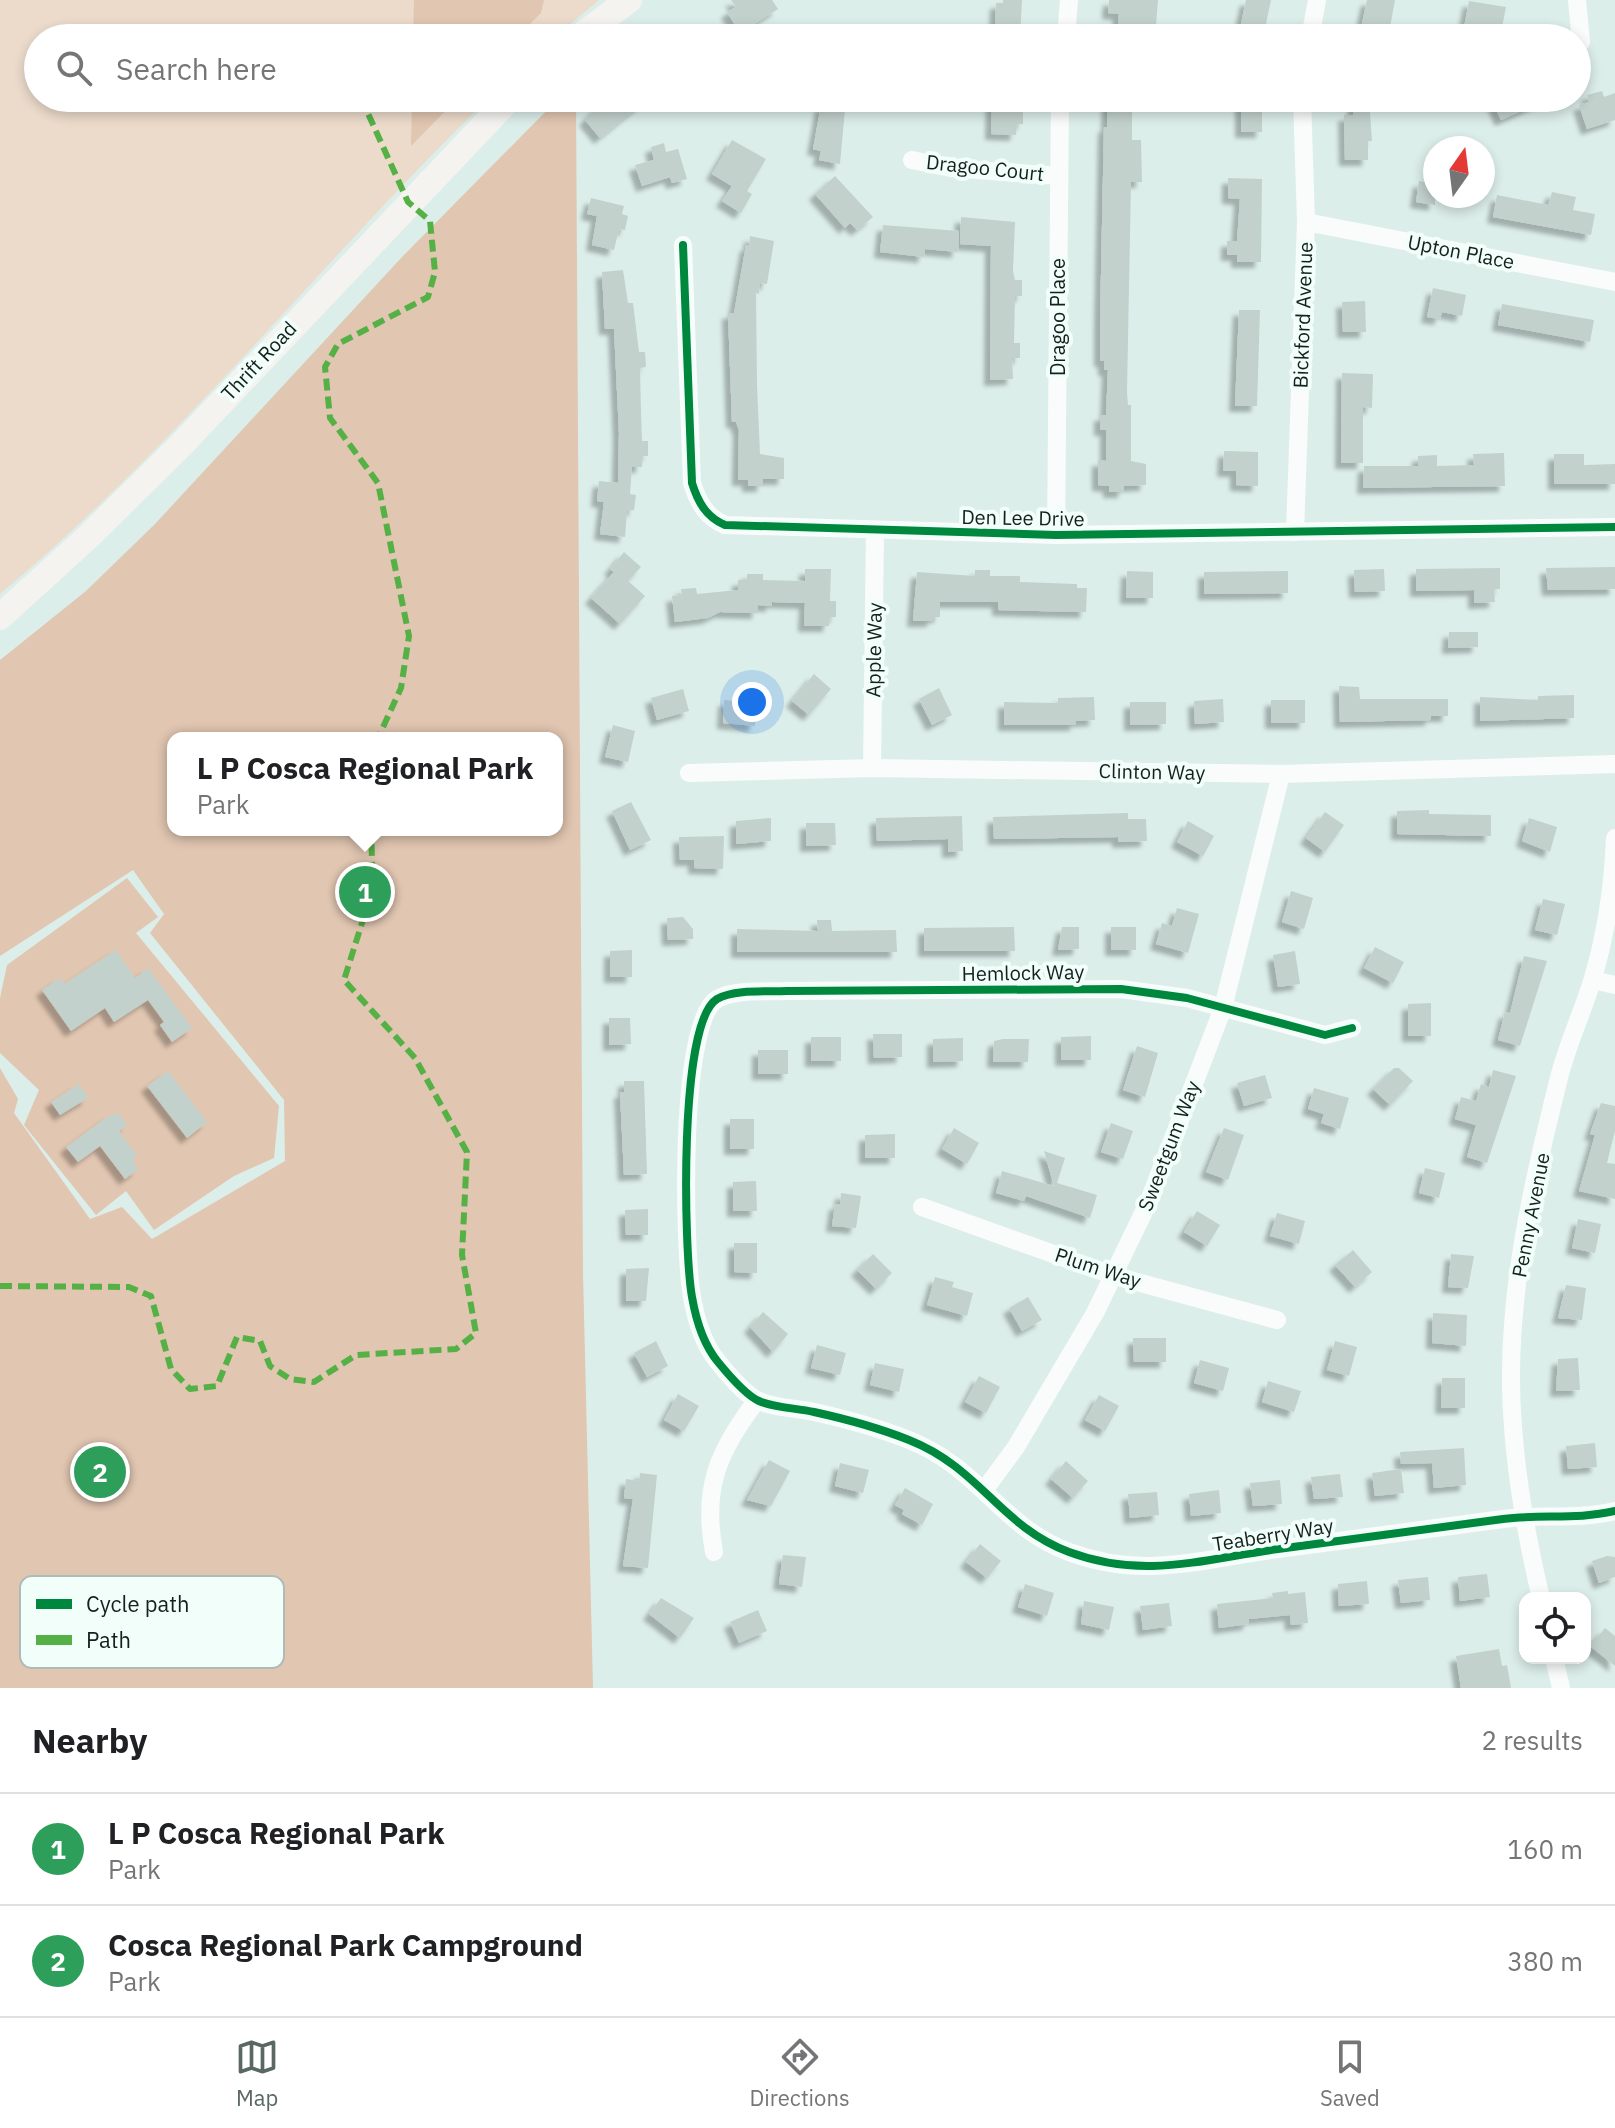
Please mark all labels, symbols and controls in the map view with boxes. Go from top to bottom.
search box [24,24,1591,112]
icon: search [52,46,96,90]
text: Search here [116,49,277,88]
north arrow [1423,136,1495,208]
street label: Dragoo Court [925,148,1045,187]
street label: Upton Place [1405,228,1517,275]
street label: Bickford Avenue [1286,241,1319,389]
street label: Dragoo Place [1044,258,1071,376]
street label: Thrift Road [215,315,302,406]
street label: Den Lee Drive [961,503,1085,532]
street label: Apple Way [859,602,888,698]
your location [732,682,772,722]
popup [167,732,563,836]
text: L P Cosca Regional Park [197,748,533,787]
street label: Clinton Way [1098,757,1206,786]
text: Park [197,787,249,821]
pin: 1 [339,862,391,922]
street label: Hemlock Way [961,958,1085,987]
street label: Sweetgum Way [1131,1077,1206,1215]
street label: Penny Avenue [1505,1150,1556,1280]
street label: Plum Way [1052,1241,1145,1294]
pin: 2 [74,1442,126,1502]
street label: Teaberry Way [1210,1512,1335,1557]
legend [20,1576,284,1668]
text: Cycle path [86,1589,190,1618]
map controls [1519,1592,1591,1664]
button: locate [1519,1592,1591,1664]
text: Path [86,1625,131,1654]
text: Nearby [32,1718,147,1762]
text: 2 results [1481,1723,1583,1757]
text: L P Cosca Regional Park [108,1813,445,1852]
text: 1 [50,1832,66,1866]
text: 160 m [1507,1832,1583,1866]
text: Park [108,1852,161,1886]
text: Cosca Regional Park Campground [108,1925,583,1964]
text: 2 [50,1944,66,1978]
text: 380 m [1507,1944,1583,1978]
text: Park [108,1964,161,1998]
tab: Map [235,2035,279,2112]
tab: Directions [750,2035,850,2112]
tab: Saved [1320,2035,1380,2112]

